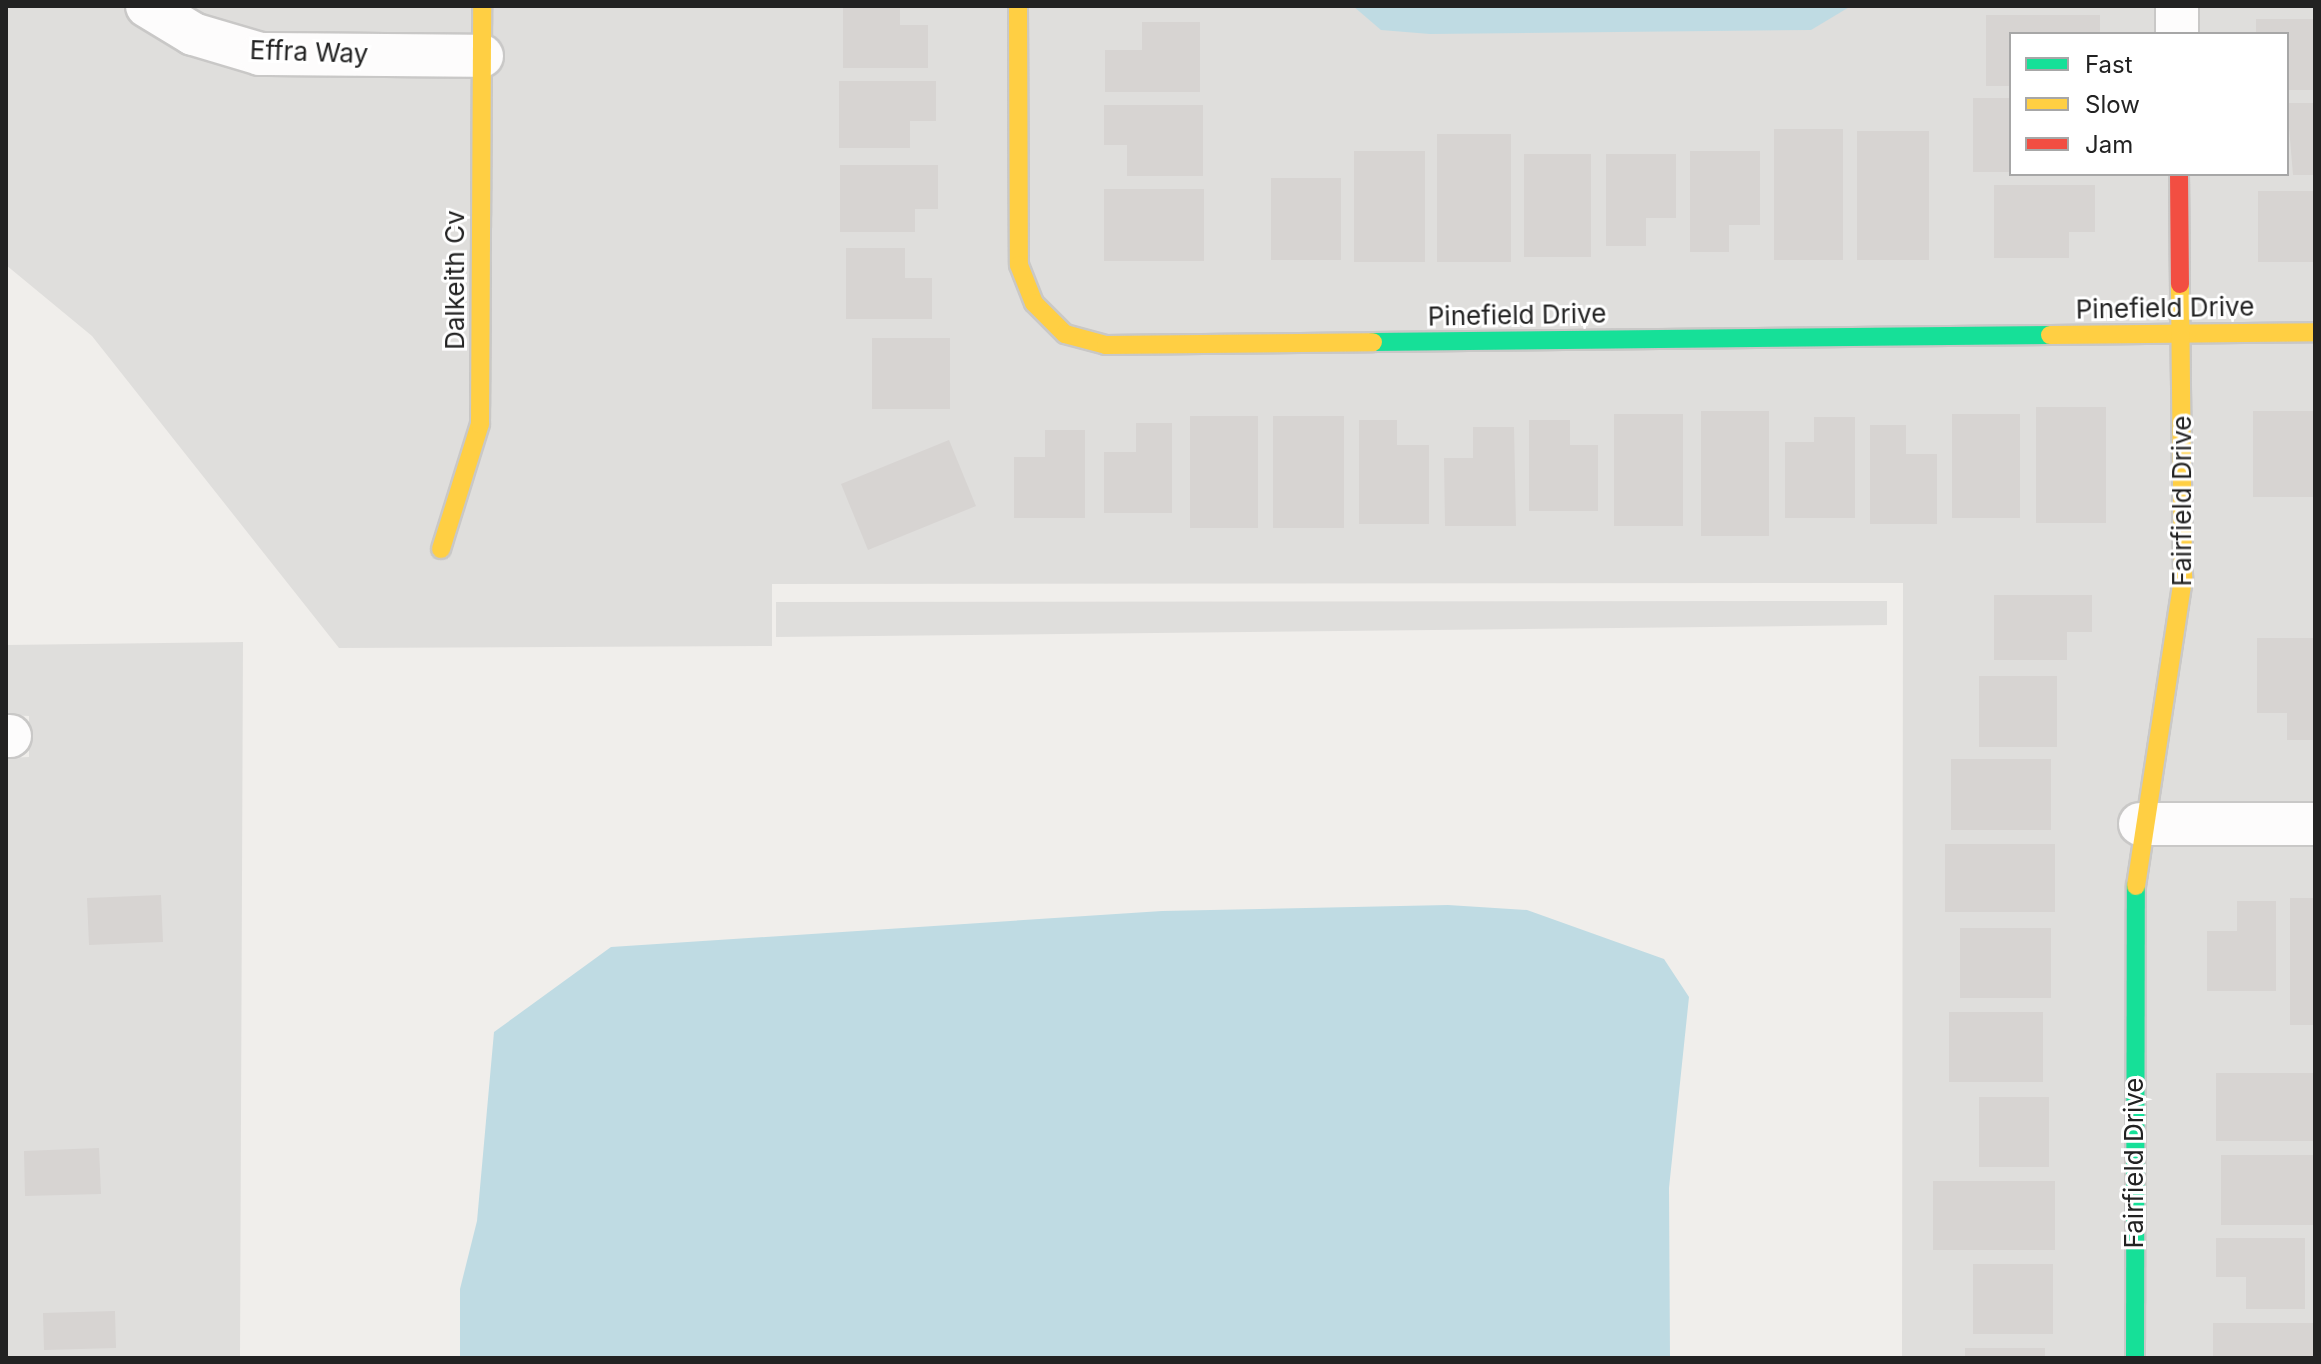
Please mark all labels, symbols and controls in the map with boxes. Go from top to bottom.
legend [2009,32,2289,176]
street label: Effra Way [249,34,369,70]
text: Fast [2085,50,2133,79]
text: Slow [2085,90,2140,119]
text: Jam [2085,130,2133,159]
street label: Dalkeith Cv [439,210,471,350]
street label: Pinefield Drive [2075,291,2255,325]
street label: Pinefield Drive [1427,298,1607,332]
street label: Fairfield Drive [2166,416,2198,586]
street label: Fairfield Drive [2118,1078,2150,1248]

